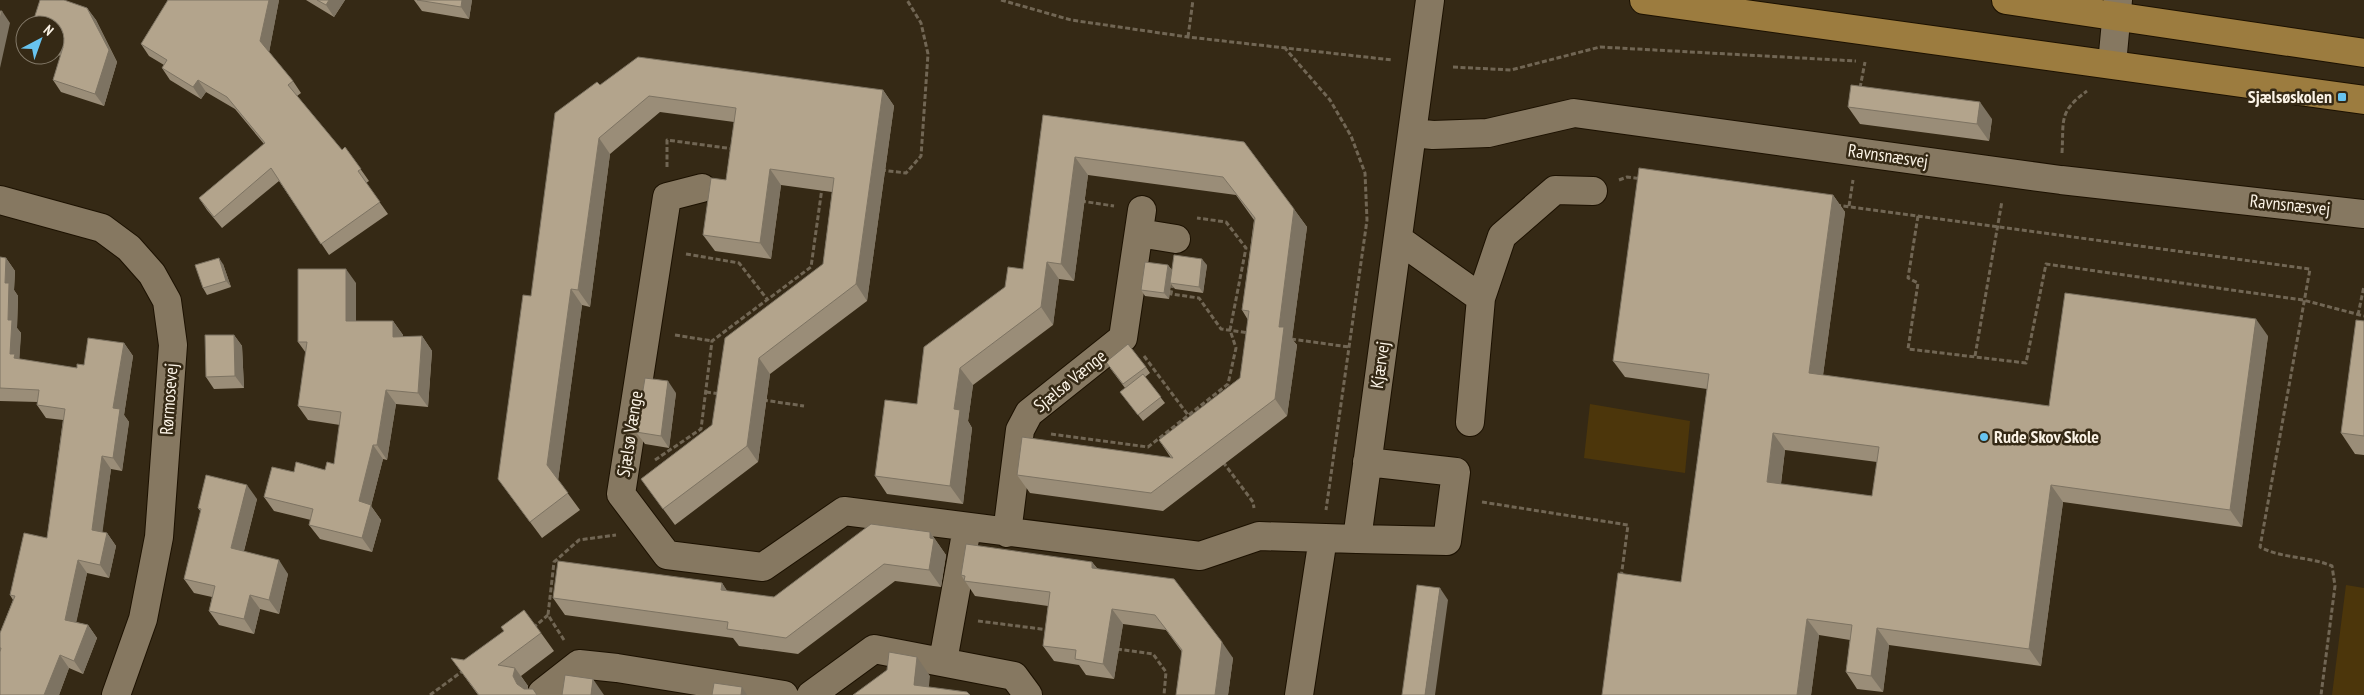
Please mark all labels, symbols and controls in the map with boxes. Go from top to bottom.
north arrow [15,15,65,65]
text: N [40,21,57,39]
place label: Sjælsøskolen [2248,85,2332,108]
marker: Sjælsøskolen [2336,91,2348,103]
street label: Ravnsnæsvej [1847,139,1930,173]
street label: Ravnsnæsvej [2249,189,2331,220]
street label: Kjærvej [1365,340,1394,390]
street label: Sjælsø Vænge [1029,344,1111,417]
street label: Rørmosevej [155,362,182,436]
street label: Sjælsø Vænge [611,389,648,479]
place label: Rude Skov Skole [1994,425,2099,448]
marker: Rude Skov Skole [1978,431,1990,443]

